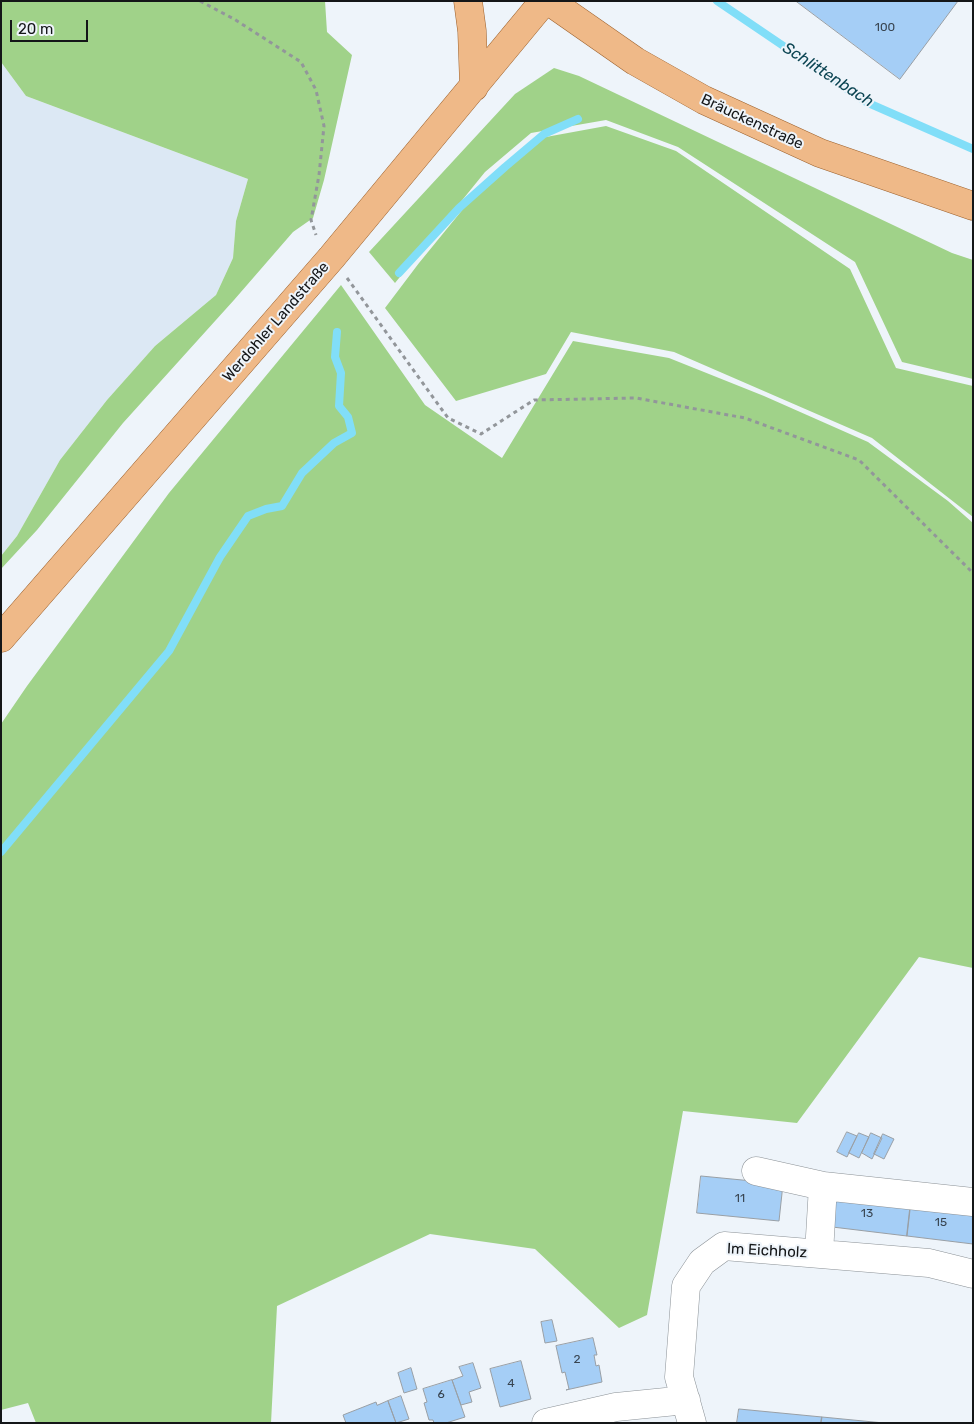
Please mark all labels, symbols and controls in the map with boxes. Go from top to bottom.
scale bar [12,10,90,42]
text: 20 m [18,20,53,38]
house number: 100 [875,21,895,35]
water label: Schlittenbach [779,38,877,112]
street label: Bräuckenstraße [698,90,806,154]
street label: Werdohler Landstraße [219,258,333,386]
house number: 11 [735,1192,745,1206]
house number: 13 [861,1207,873,1221]
house number: 15 [935,1216,947,1230]
street label: Im Eichholz [726,1240,808,1262]
house number: 2 [573,1353,581,1367]
house number: 4 [507,1377,515,1391]
house number: 6 [437,1388,445,1402]

